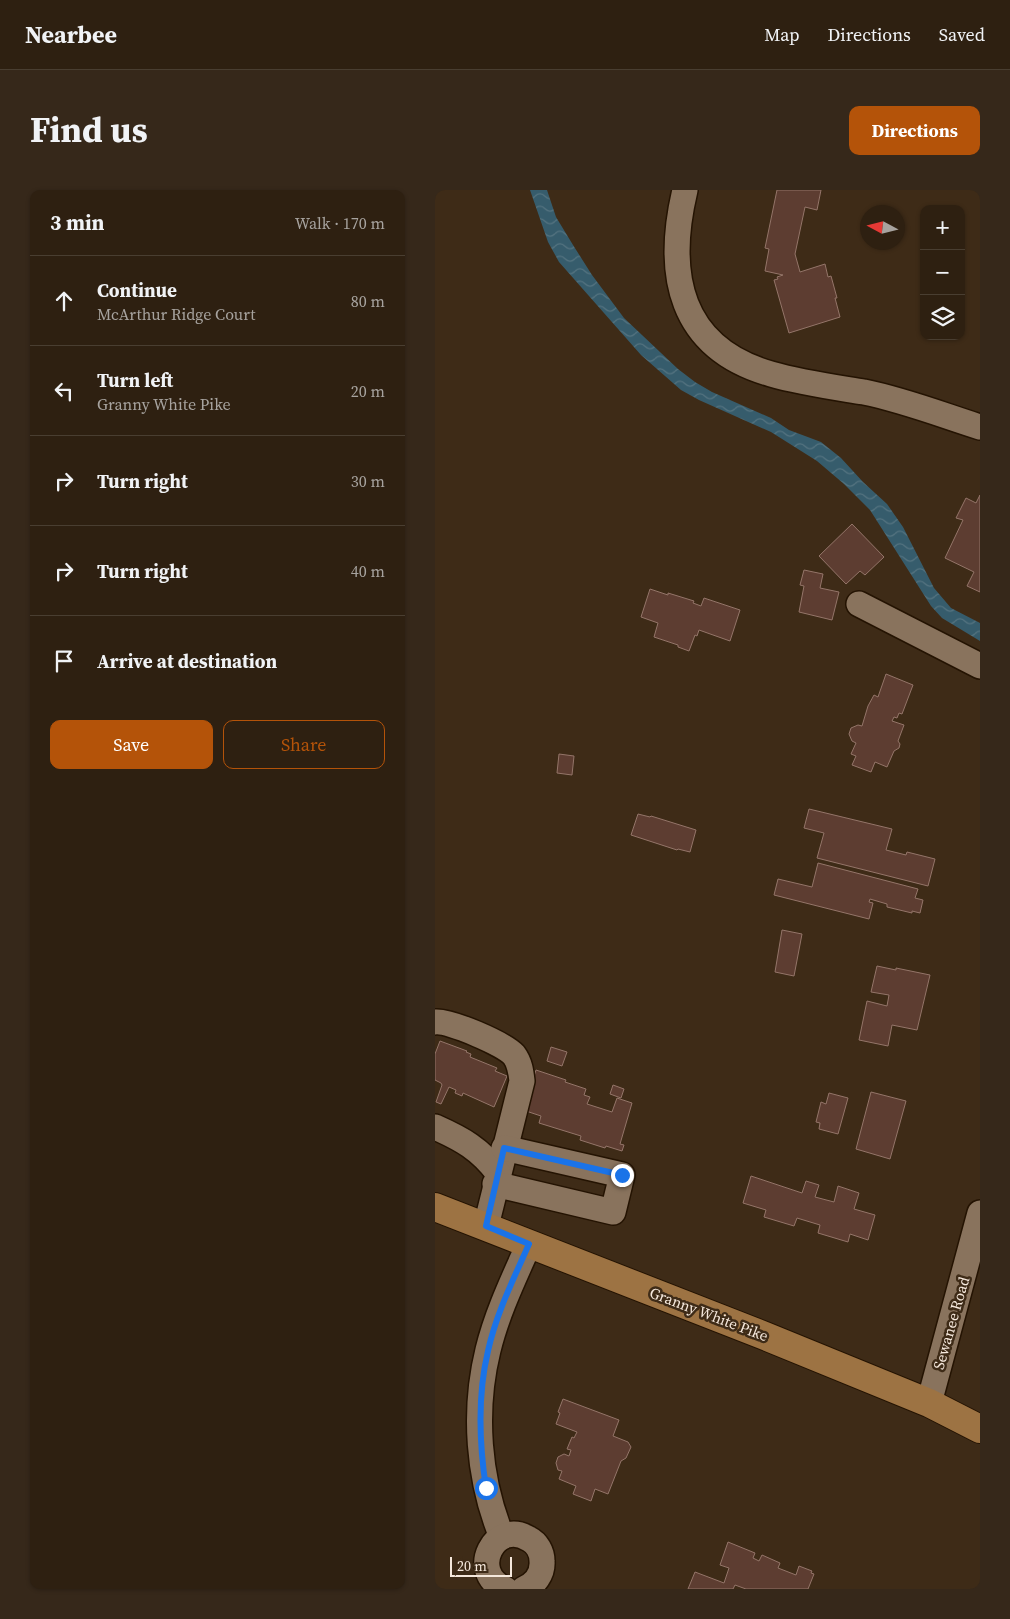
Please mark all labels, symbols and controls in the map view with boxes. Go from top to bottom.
text: Nearbee [25,18,117,51]
text: Map [764,22,800,47]
text: Directions [828,22,911,47]
text: Saved [939,22,985,47]
text: Find us [30,106,148,154]
button: Directions [849,106,980,155]
north arrow [860,205,905,250]
map controls [920,205,965,340]
button: + [920,205,965,250]
text: 3 min [50,208,105,237]
text: Walk · 170 m [295,212,385,234]
button: − [920,250,965,295]
text: Continue [97,277,177,303]
icon: ahead [50,287,78,315]
text: 80 m [351,290,385,312]
button: layers [920,295,965,340]
text: McArthur Ridge Court [97,303,255,325]
text: Turn left [97,367,173,393]
icon: left [50,377,78,405]
text: 20 m [351,380,385,402]
text: Granny White Pike [97,393,231,415]
icon: right [50,467,78,495]
text: Turn right [97,468,188,494]
text: 30 m [351,470,385,492]
icon: right [50,557,78,585]
text: Turn right [97,558,188,584]
text: 40 m [351,560,385,582]
icon: arrive [50,647,78,675]
text: Arrive at destination [97,648,277,674]
button: Save [50,720,213,769]
button: Share [223,720,385,769]
route end [611,1164,634,1187]
street label: Sewanee Road [928,1274,974,1372]
street label: Granny White Pike [647,1282,772,1346]
route start [475,1477,498,1500]
scale bar [450,1554,513,1577]
text: 20 m [457,1556,487,1576]

